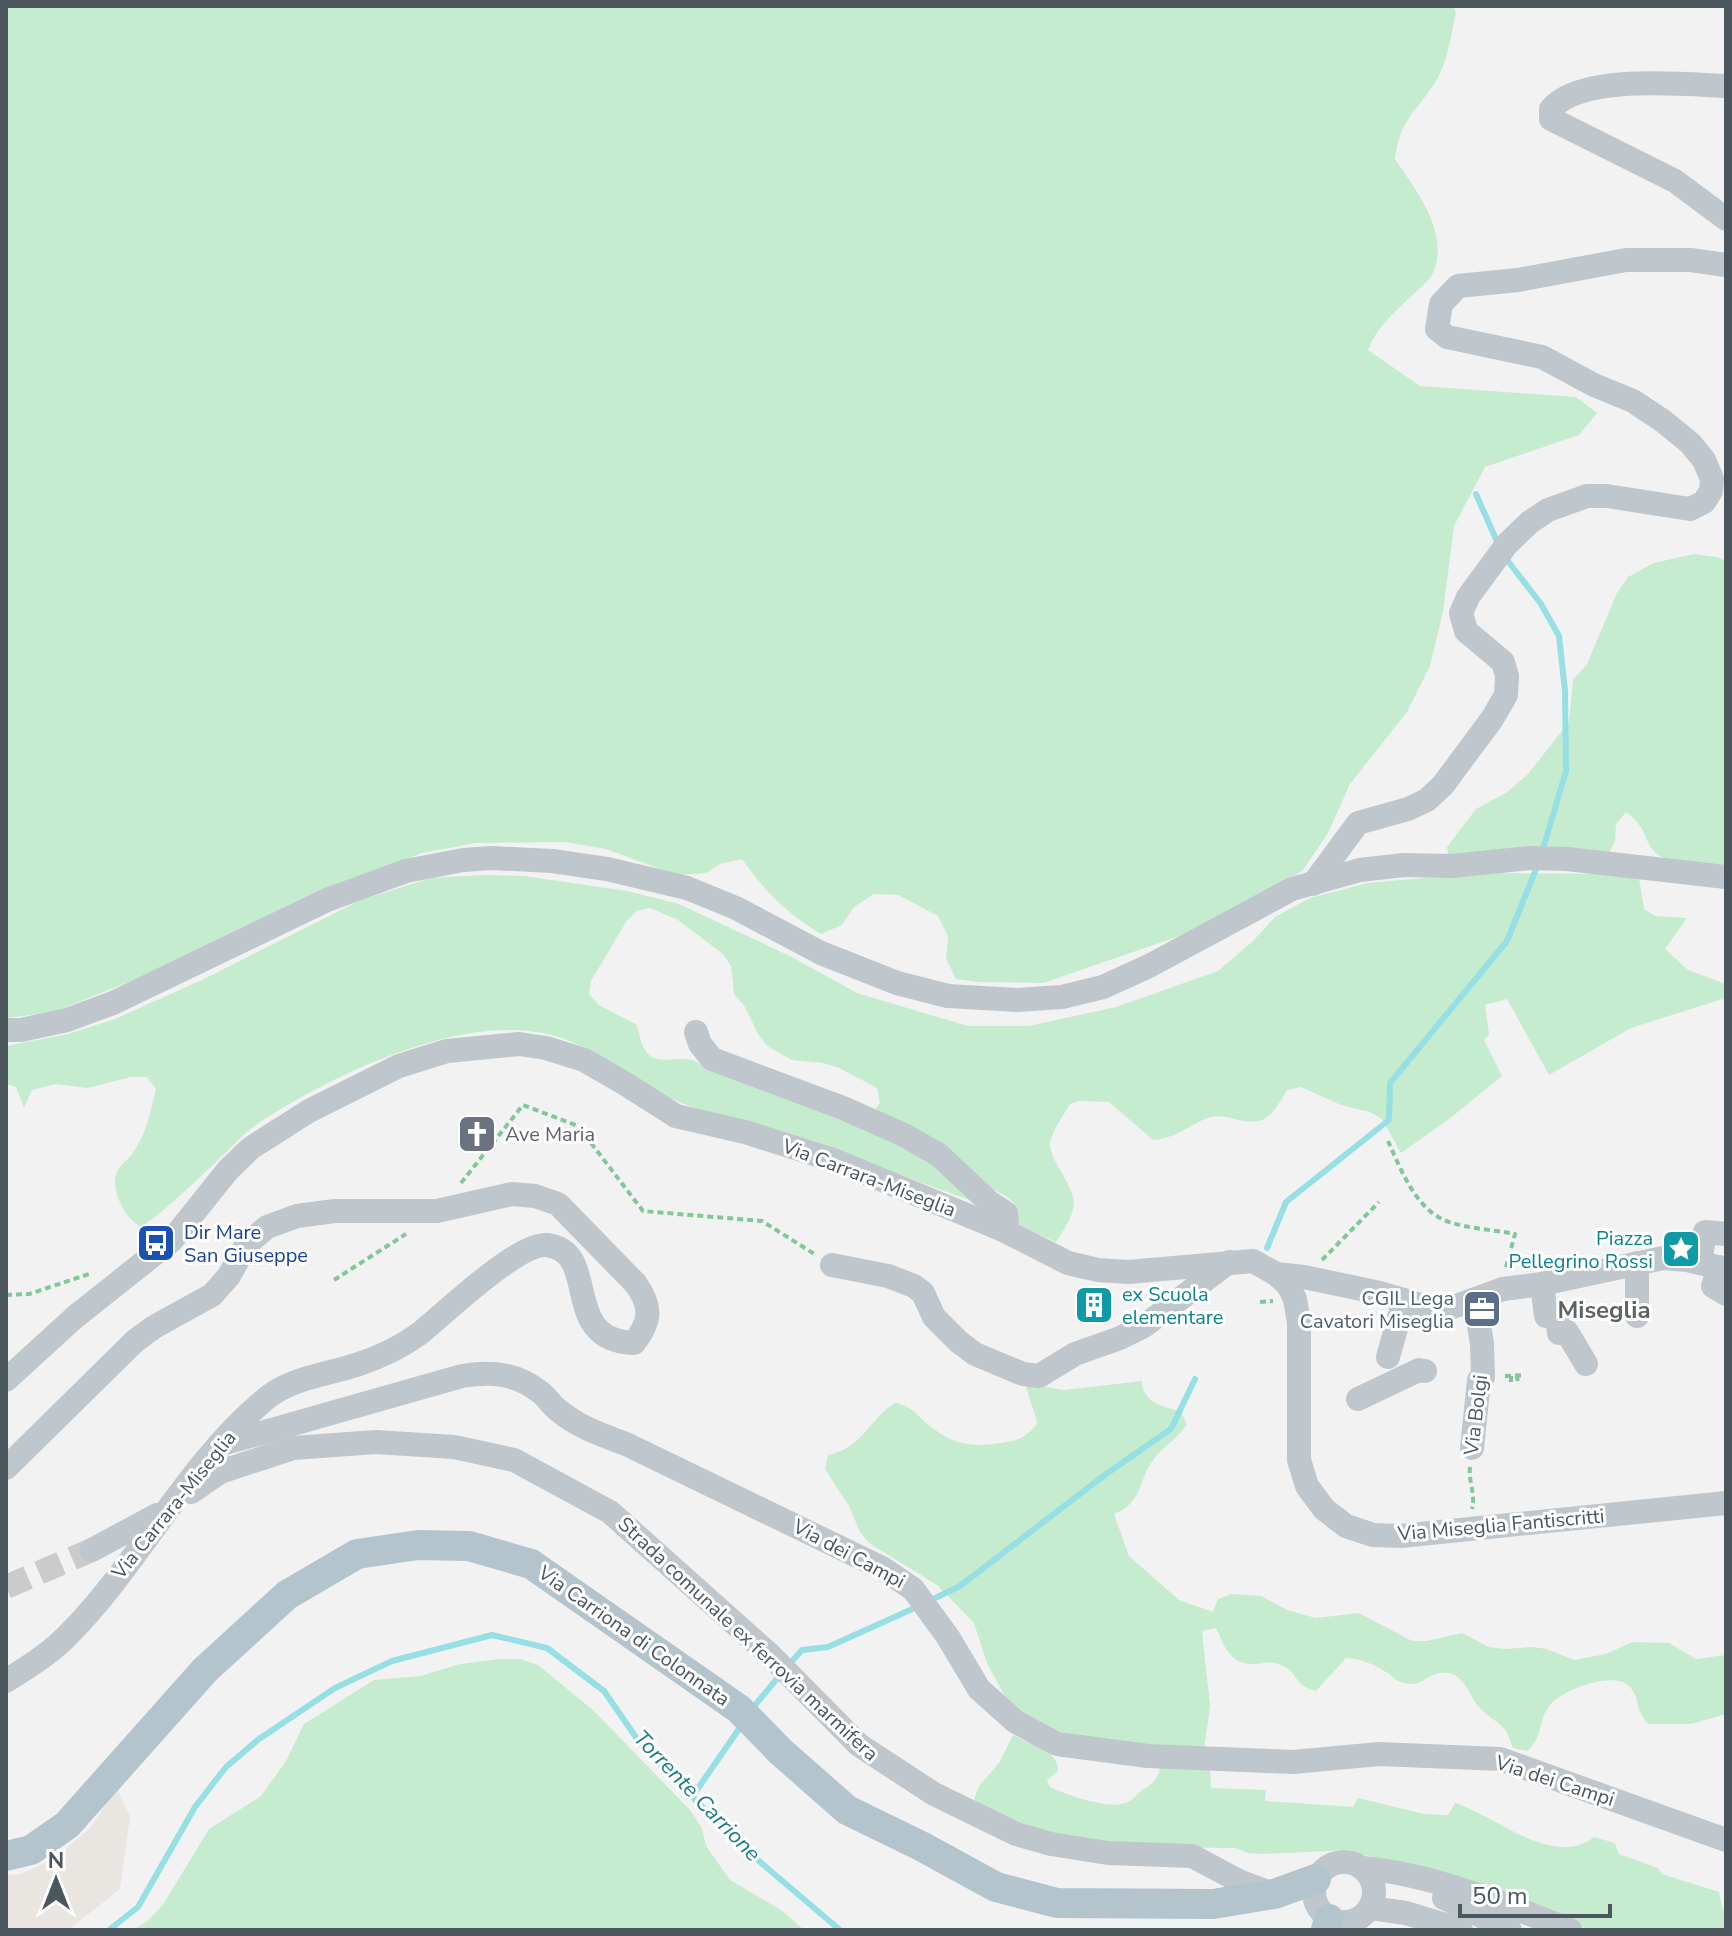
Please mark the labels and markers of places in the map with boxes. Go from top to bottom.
church icon: Ave Maria [456,1113,498,1155]
place label: Ave Maria [505,1121,595,1148]
place label: Dir Mare San Giuseppe [184,1219,308,1269]
bus stop icon: Dir Mare San Giuseppe [135,1222,177,1264]
place label: Piazza Pellegrino Rossi [1508,1225,1653,1275]
place icon: Piazza Pellegrino Rossi [1660,1228,1702,1270]
place label: ex Scuola elementare [1122,1281,1224,1331]
building icon: ex Scuola elementare [1073,1284,1115,1326]
place label: CGIL Lega Cavatori Miseglia [1300,1285,1454,1335]
office icon: CGIL Lega Cavatori Miseglia [1461,1288,1503,1330]

